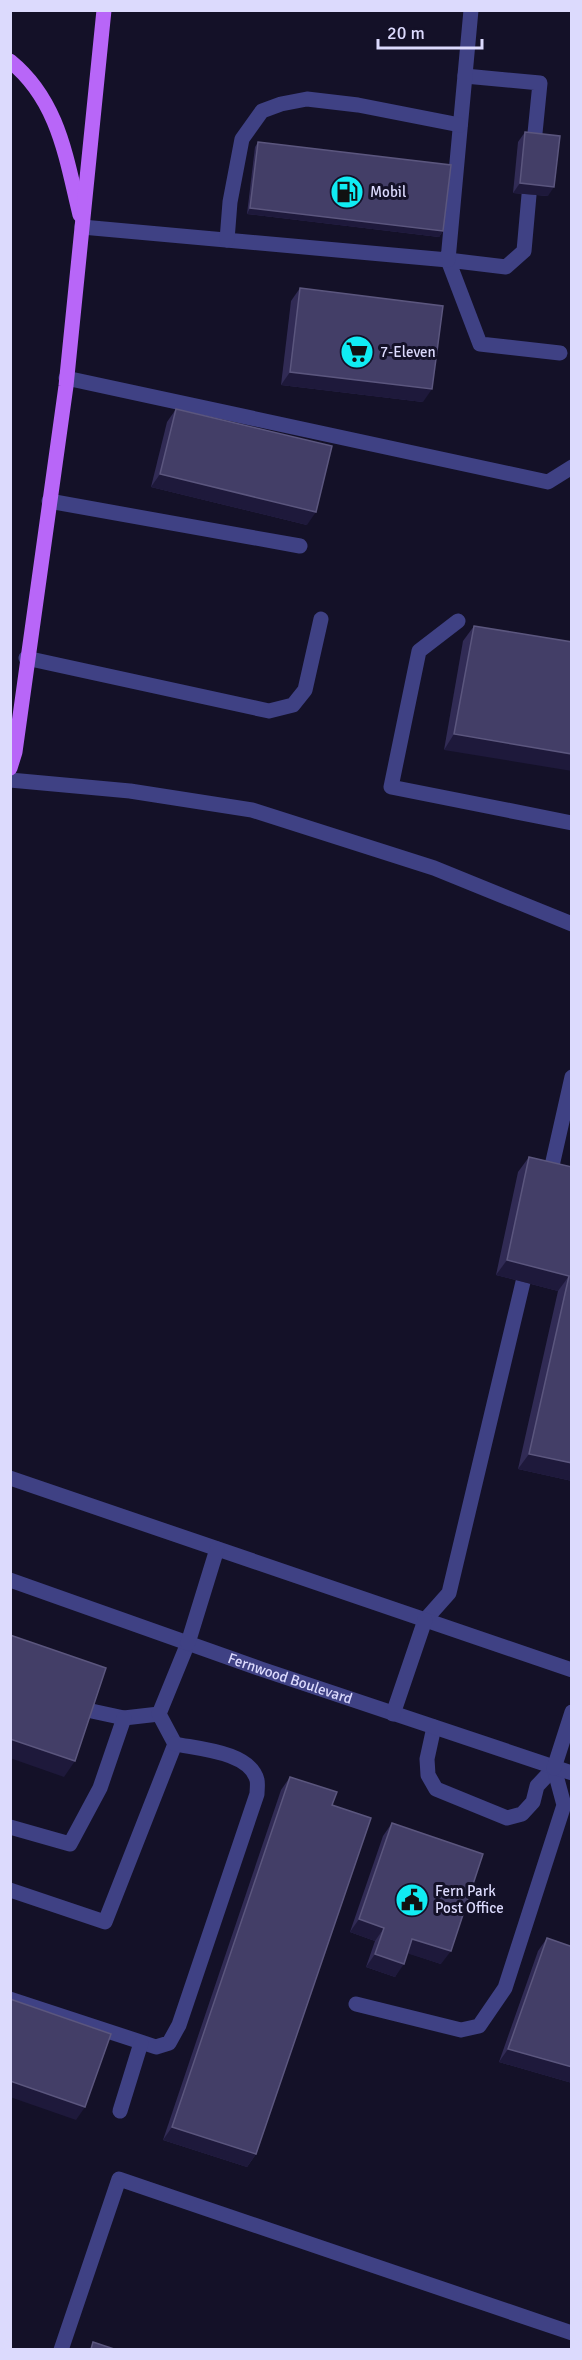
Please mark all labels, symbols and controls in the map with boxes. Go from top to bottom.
scale bar [378,12,482,50]
text: 20 m [387,22,425,44]
fuel station icon: Mobil [329,174,365,210]
place label: Mobil [370,183,406,201]
supermarket icon: 7-Eleven [339,334,375,370]
place label: 7-Eleven [380,343,436,361]
street label: Fernwood Boulevard [225,1649,355,1708]
public building icon: Fern Park Post Office [394,1882,430,1918]
place label: Fern Park Post Office [435,1882,504,1917]

